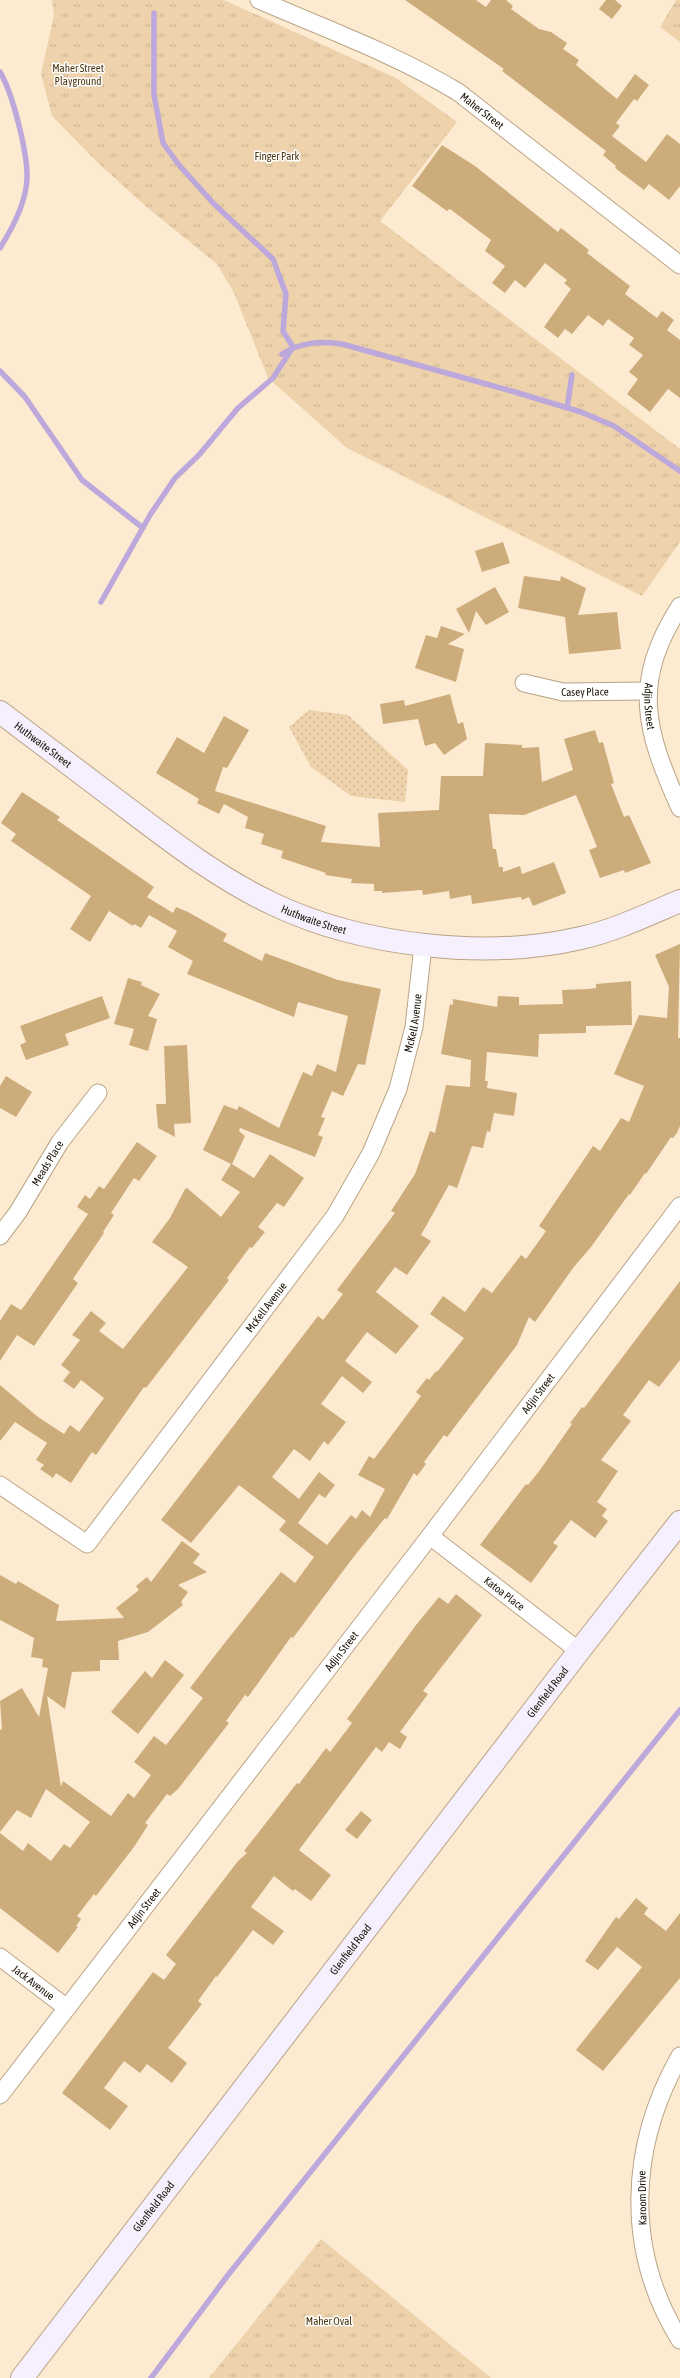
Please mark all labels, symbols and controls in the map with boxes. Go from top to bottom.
park label: Maher Street Playground [52,62,104,87]
street label: Maher Street [458,90,506,131]
park label: Finger Park [255,150,300,162]
street label: Adjin Street [642,682,657,731]
street label: Casey Place [561,685,609,698]
street label: Huthwaite Street [12,719,74,770]
street label: Huthwaite Street [279,903,348,936]
street label: McKell Avenue [402,993,424,1054]
street label: Meads Place [29,1138,65,1188]
street label: McKell Avenue [243,1280,289,1335]
street label: Adjin Street [519,1371,557,1416]
street label: Katoa Place [482,1574,527,1613]
street label: Adjin Street [322,1629,360,1673]
street label: Glenfield Road [524,1665,571,1720]
street label: Adjin Street [125,1886,163,1930]
street label: Glenfield Road [327,1922,373,1977]
street label: Jack Avenue [10,1963,57,2002]
street label: Karoom Drive [636,2171,648,2225]
street label: Glenfield Road [130,2179,176,2234]
park label: Maher Oval [306,2315,352,2327]

